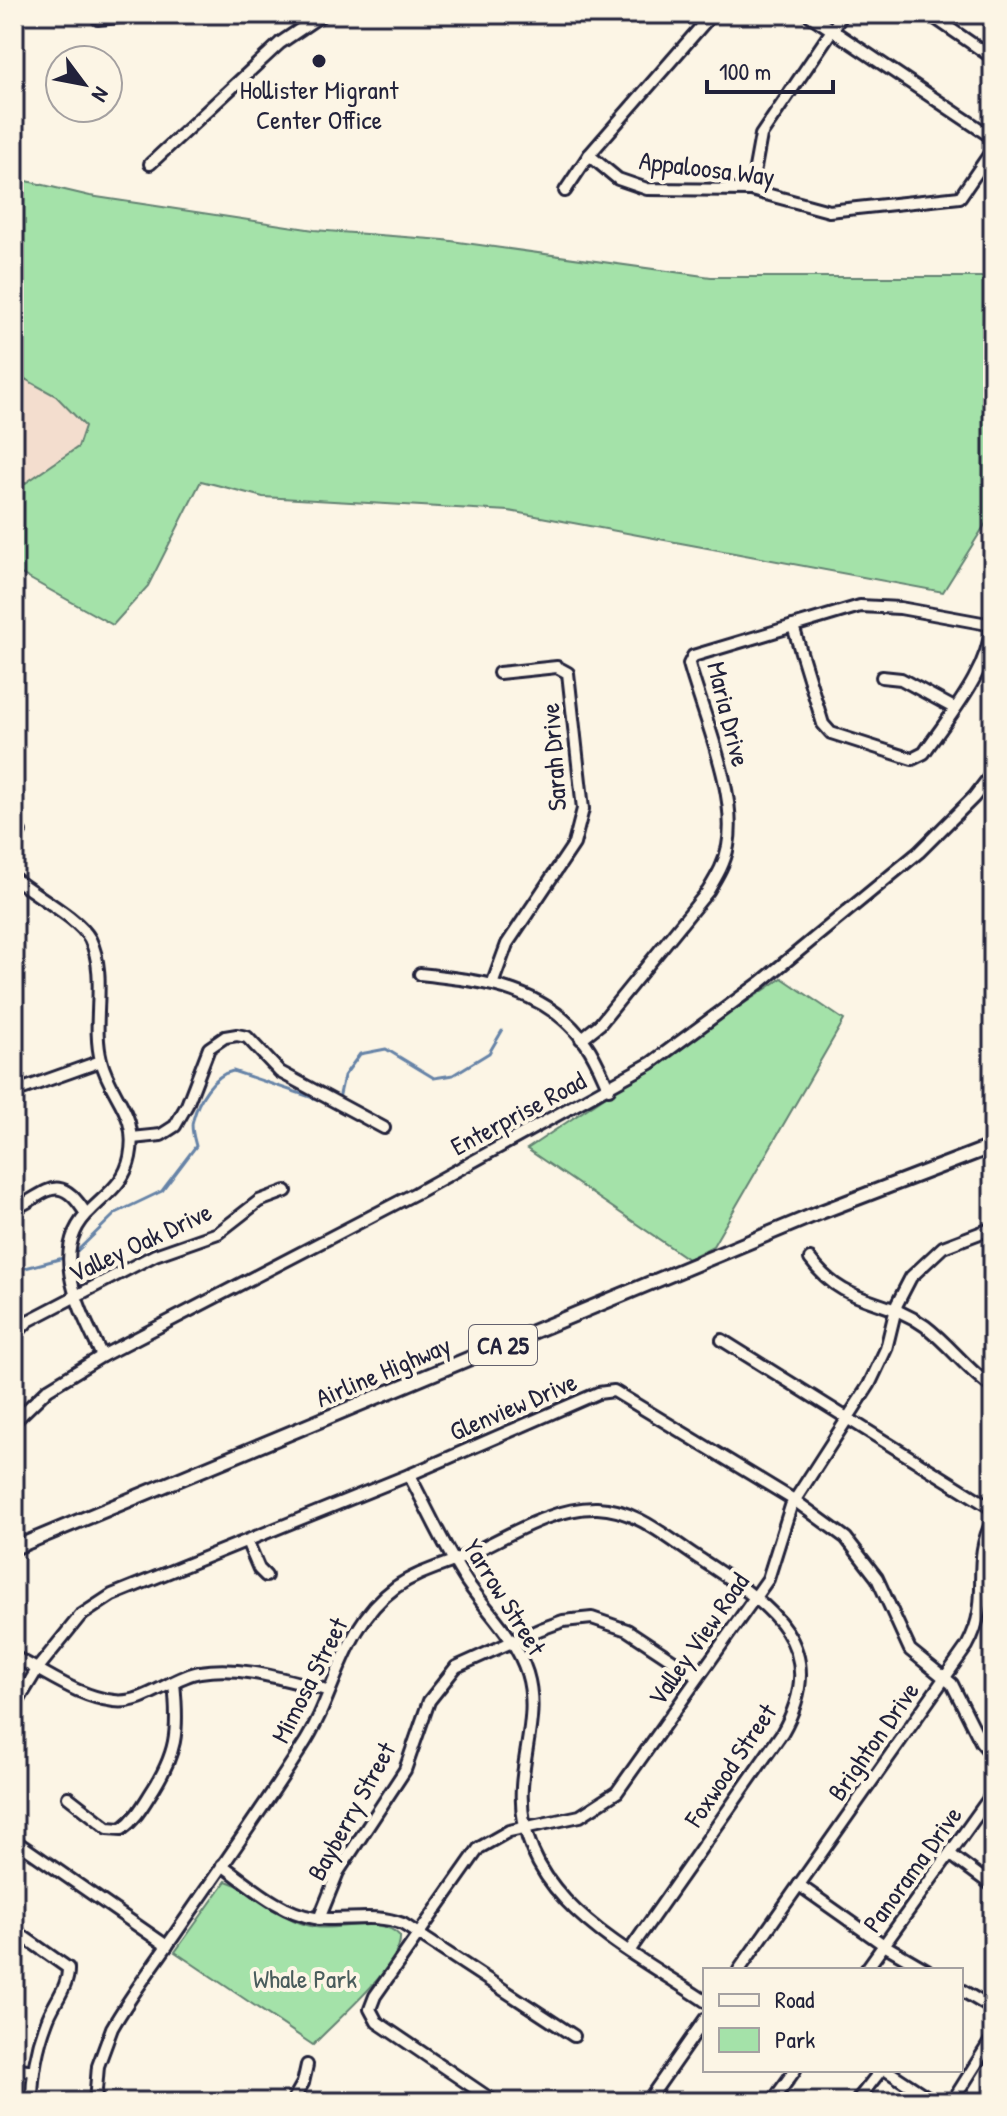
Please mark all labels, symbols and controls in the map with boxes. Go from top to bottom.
north arrow [44,44,124,124]
scale bar [707,44,833,94]
marker: Hollister Migrant Center Office [310,52,328,70]
text: 100 m [719,55,771,87]
place label: Hollister Migrant Center Office [240,72,399,137]
text: N [85,82,117,108]
street label: Appaloosa Way [637,142,777,194]
street label: Maria Drive [699,658,759,770]
street label: Sarah Drive [532,702,574,812]
street label: Enterprise Road [444,1063,592,1163]
street label: Valley Oak Drive [63,1194,217,1290]
road number: CA 25 [469,1325,537,1365]
street label: Airline Highway [310,1327,456,1415]
street label: Glenview Drive [444,1364,582,1448]
street label: Yarrow Street [456,1532,555,1663]
street label: Valley View Road [639,1566,757,1712]
street label: Mimosa Street [262,1610,356,1749]
street label: Brighton Drive [819,1675,927,1807]
street label: Foxwood Street [675,1696,785,1834]
street label: Bayberry Street [299,1735,404,1886]
street label: Panorama Drive [854,1799,970,1939]
park label: Whale Park [253,1961,357,1996]
legend [703,1968,963,2072]
text: Road [775,1983,814,2015]
text: Park [775,2023,815,2055]

